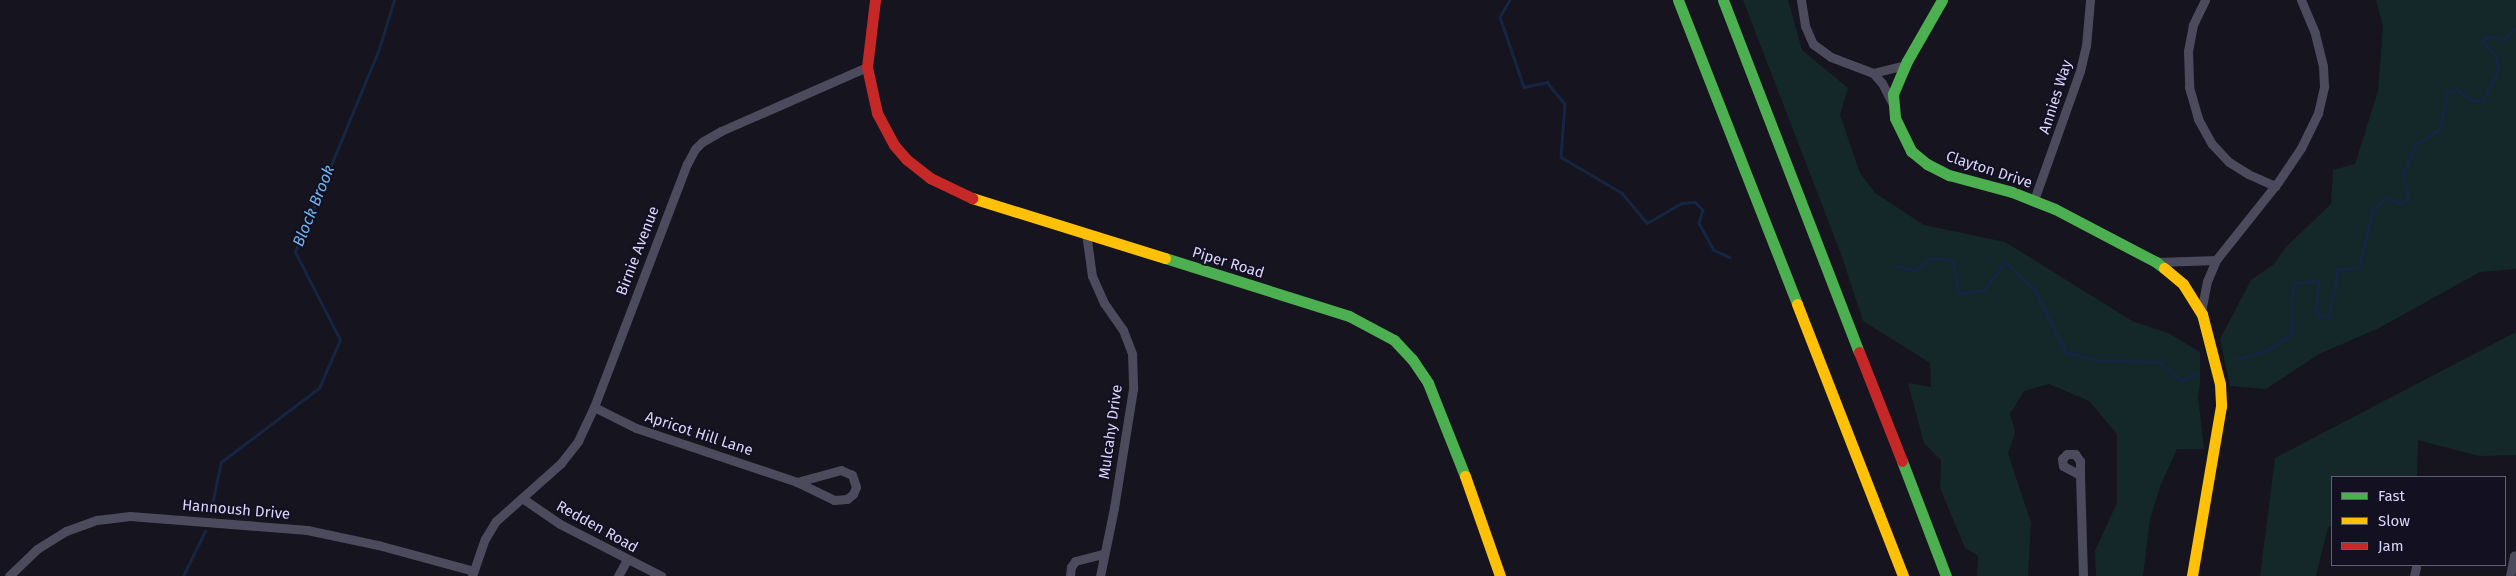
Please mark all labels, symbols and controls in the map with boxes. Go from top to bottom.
street label: Annies Way [2036,58,2076,136]
street label: Clayton Drive [1944,148,2034,192]
water label: Block Brook [289,162,339,250]
street label: Birnie Avenue [613,204,663,298]
street label: Piper Road [1190,244,1266,282]
street label: Mulcahy Drive [1095,384,1127,480]
street label: Apricot Hill Lane [643,408,755,460]
legend [2331,476,2506,566]
text: Fast [2378,487,2405,505]
street label: Hannoush Drive [181,496,291,524]
street label: Redden Road [553,497,641,557]
text: Slow [2378,512,2410,530]
text: Jam [2378,537,2404,555]

